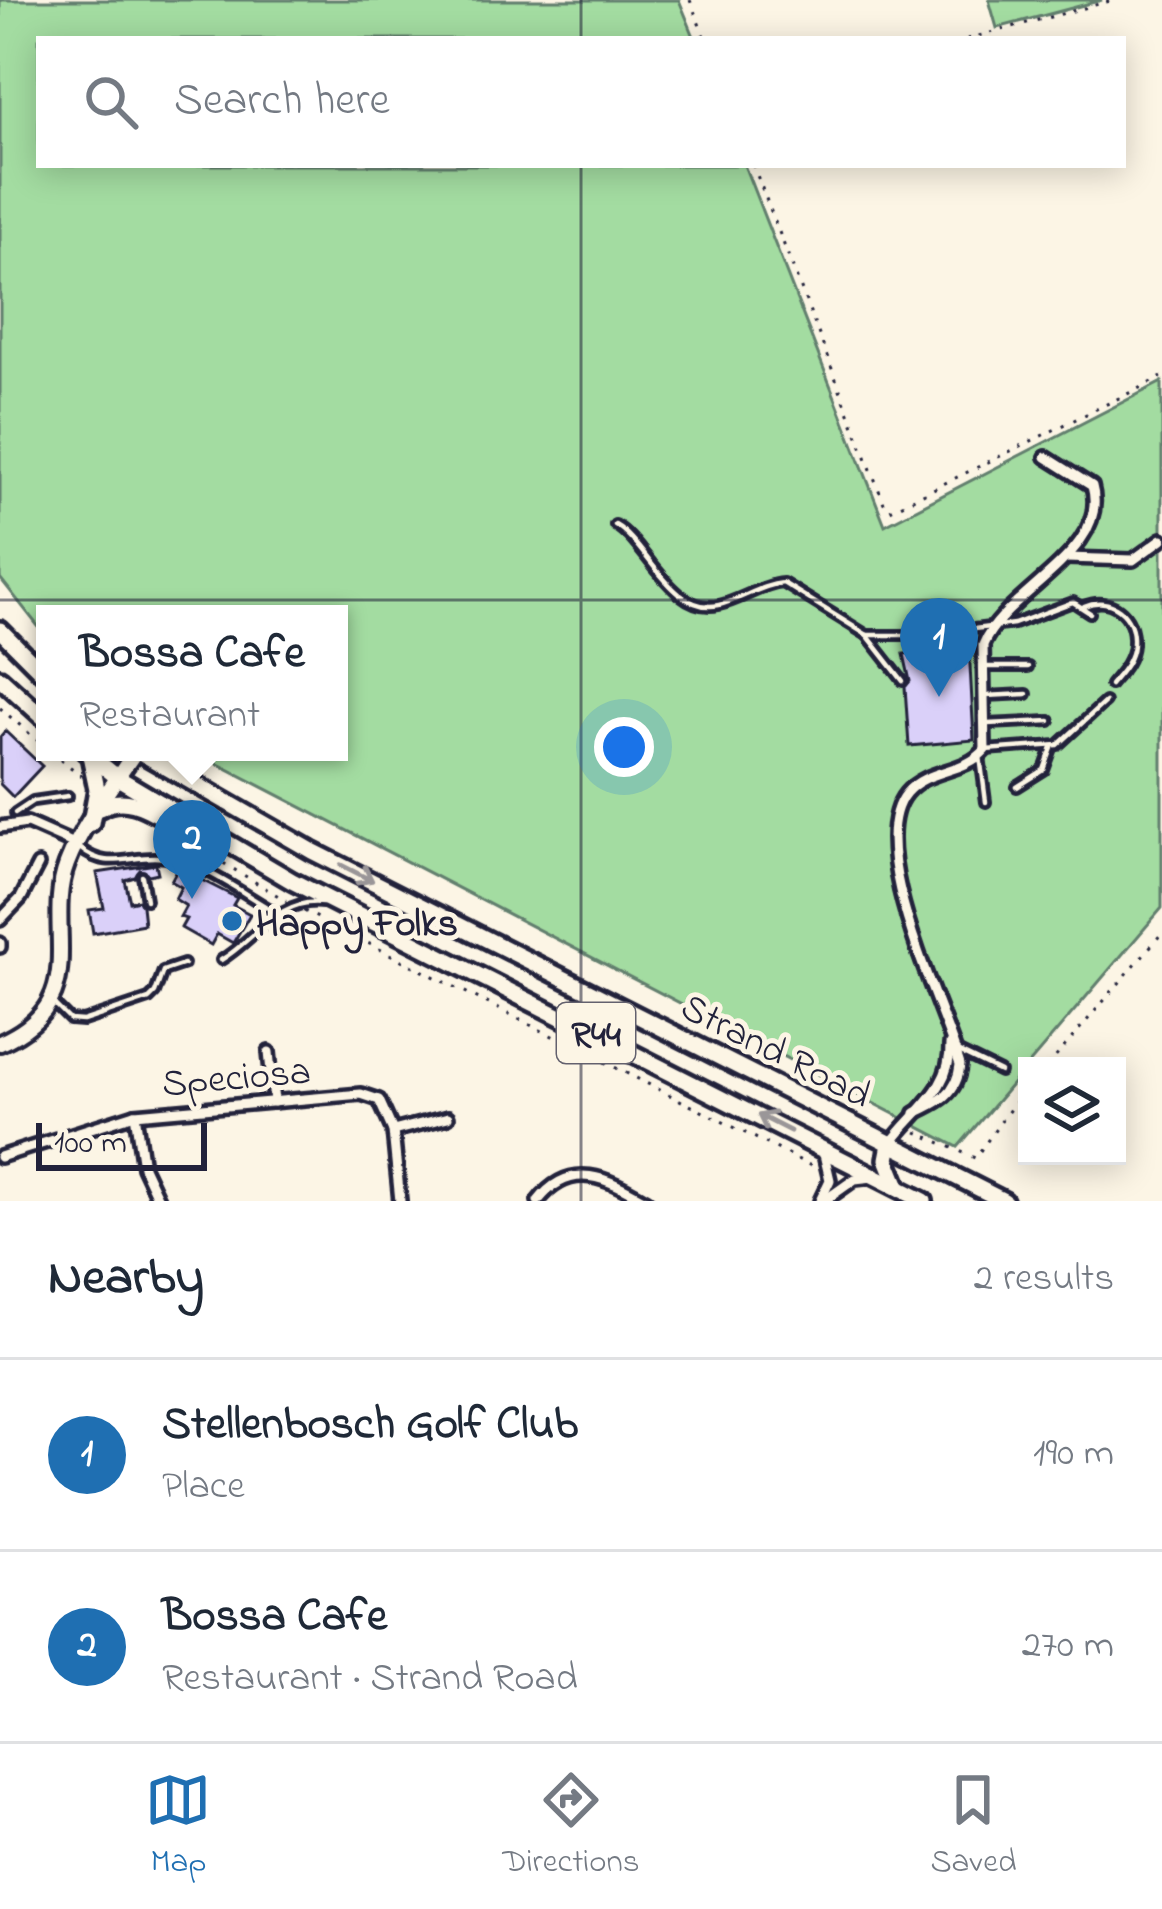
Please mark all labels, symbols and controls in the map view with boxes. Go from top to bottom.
search box [36,36,1126,168]
icon: search [78,69,144,135]
text: Search here [174,69,390,135]
pin: 1 [900,598,978,697]
popup [36,605,348,761]
text: Bossa Cafe [79,622,305,688]
text: Restaurant [79,688,260,745]
your location [594,717,654,777]
pin: 2 [153,800,231,899]
one-way arrow [338,863,374,886]
place label: Happy Folks [256,897,458,954]
marker: Happy Folks [219,908,245,934]
street label: Strand Road [670,981,880,1125]
road number: R44 [557,1003,635,1063]
street label: Speciosa [160,1045,313,1114]
map controls [1018,1057,1126,1165]
button: layers [1018,1057,1126,1165]
one-way arrow [757,1110,793,1133]
scale bar [36,1117,207,1170]
text: 100 m [54,1120,127,1168]
text: Nearby [48,1242,204,1317]
text: 2 results [974,1251,1114,1308]
text: Stellenbosch Golf Club [162,1393,578,1459]
text: 1 [81,1426,93,1483]
text: 190 m [1033,1426,1114,1483]
text: Place [162,1459,245,1516]
text: Bossa Cafe [162,1585,387,1651]
text: 2 [77,1618,97,1675]
text: 270 m [1022,1618,1114,1675]
text: Restaurant · Strand Road [162,1651,578,1708]
tab: Map [145,1767,211,1887]
tab: Directions [502,1767,640,1887]
tab: Saved [930,1767,1017,1887]

